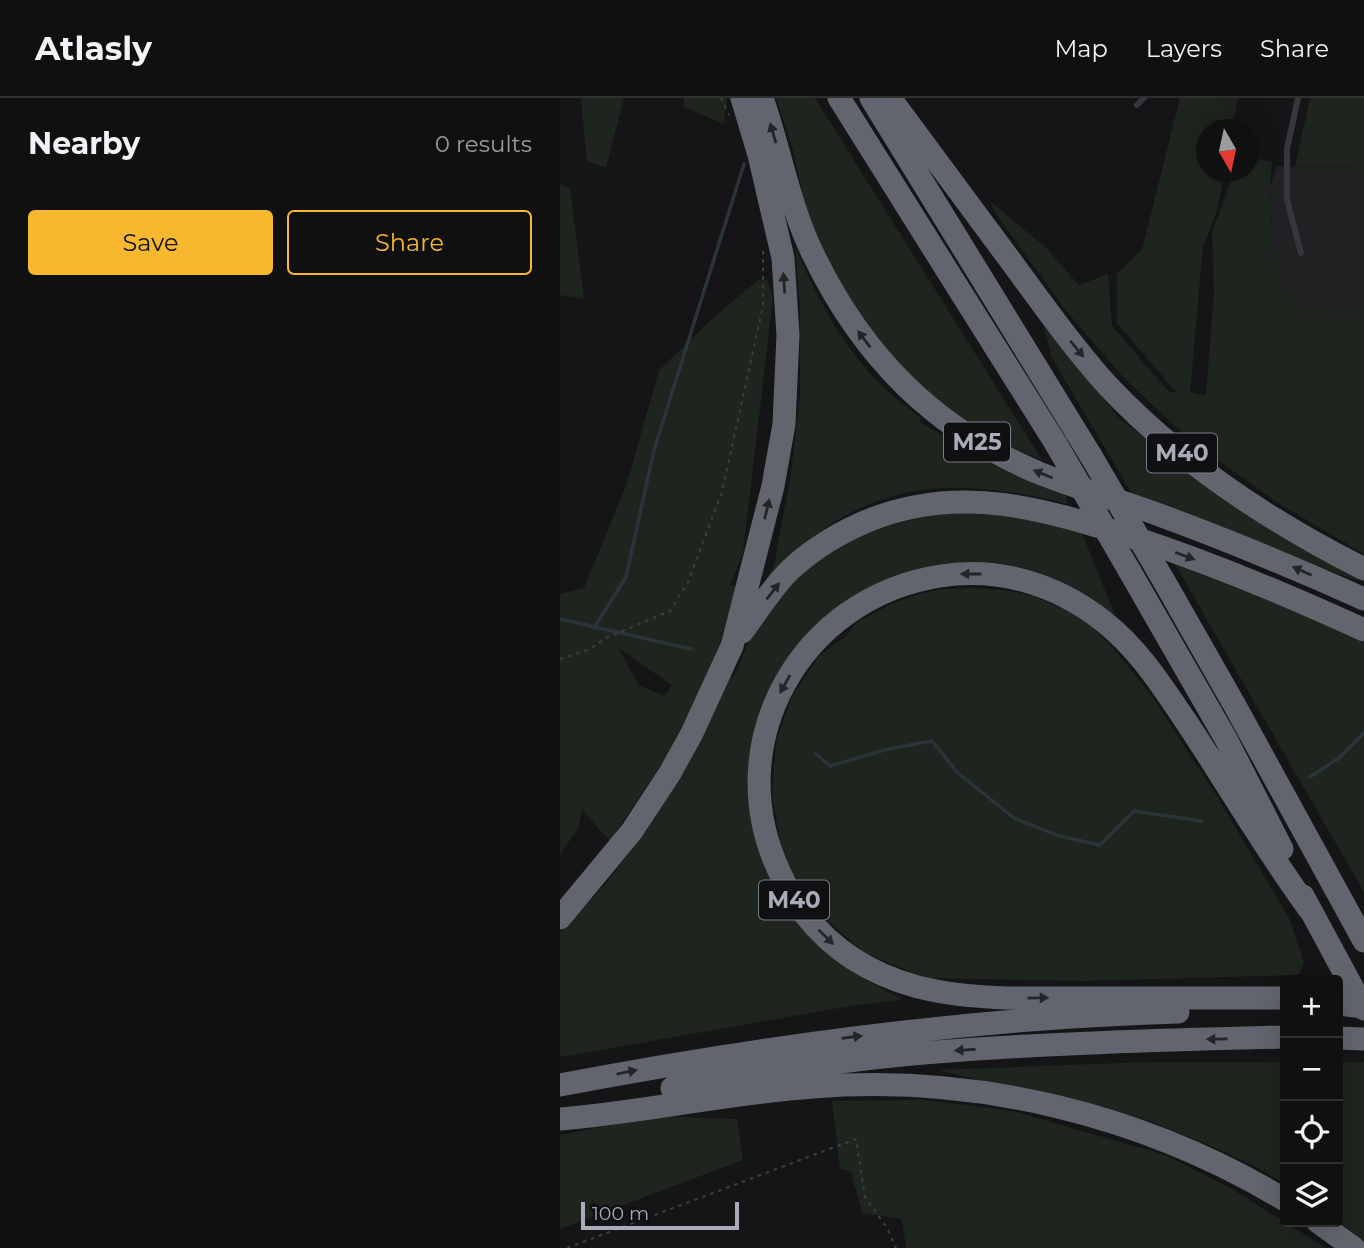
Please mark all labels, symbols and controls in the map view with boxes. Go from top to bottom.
text: Atlasly [35,28,152,68]
text: Map [1054,34,1108,63]
text: Layers [1146,34,1222,63]
text: Share [1260,34,1329,63]
north arrow [1196,119,1259,182]
one-way arrow [767,122,777,143]
text: Nearby [28,125,140,162]
text: 0 results [435,130,532,158]
button: Save [28,210,273,275]
button: Share [287,210,532,275]
one-way arrow [778,272,789,294]
one-way arrow [856,331,871,349]
one-way arrow [1069,340,1085,358]
road number: M25 [944,422,1010,462]
road number: M40 [1147,434,1217,472]
one-way arrow [1032,469,1053,480]
one-way arrow [762,498,773,520]
one-way arrow [1175,551,1196,562]
one-way arrow [1292,565,1312,577]
one-way arrow [960,568,982,580]
one-way arrow [765,582,779,600]
one-way arrow [779,674,791,693]
road number: M40 [759,880,829,920]
one-way arrow [817,928,834,944]
map controls [1280,975,1343,1227]
button: + [1280,975,1343,1038]
one-way arrow [1027,992,1049,1004]
one-way arrow [841,1031,863,1042]
one-way arrow [1206,1033,1228,1045]
button: − [1280,1038,1343,1101]
one-way arrow [954,1045,976,1056]
one-way arrow [616,1066,638,1077]
button: locate [1280,1101,1343,1164]
button: layers [1280,1164,1343,1227]
scale bar [581,1199,738,1231]
text: 100 m [592,1202,649,1225]

